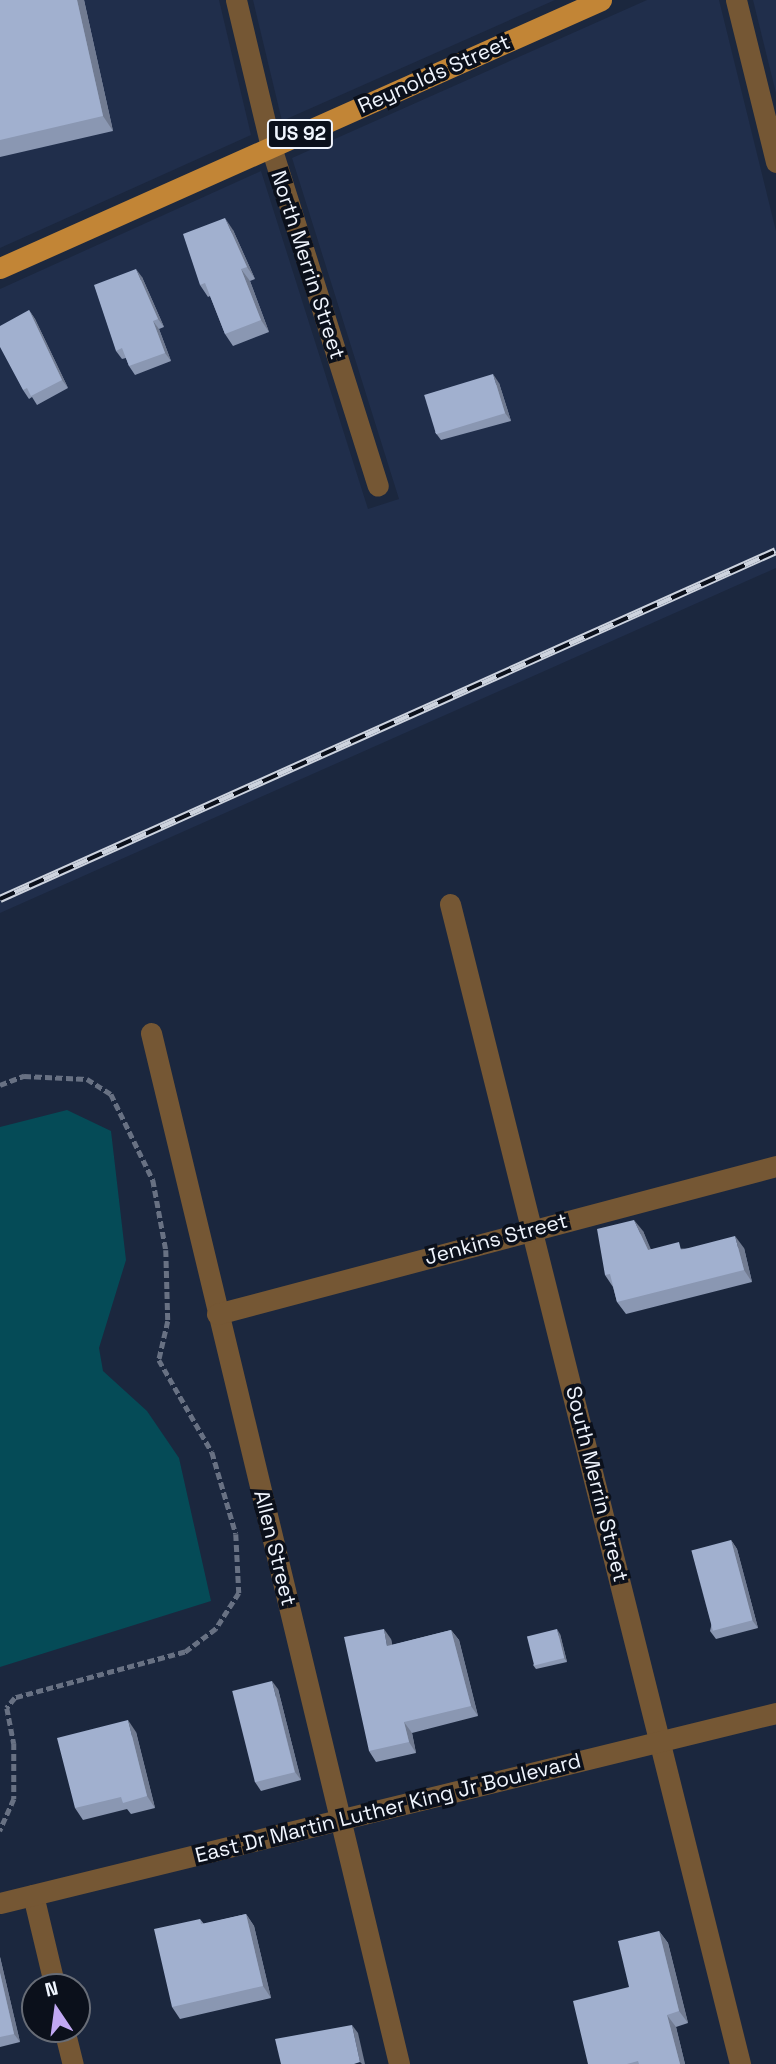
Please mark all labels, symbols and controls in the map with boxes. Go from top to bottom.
street label: Reynolds Street [354,29,514,119]
road number: US 92 [267,118,333,150]
street label: North Merrin Street [266,168,350,362]
street label: Jenkins Street [422,1208,570,1270]
street label: South Merrin Street [561,1384,633,1584]
street label: Allen Street [248,1488,302,1608]
street label: East Dr Martin Luther King Jr Boulevard [193,1748,583,1868]
north arrow [21,1973,91,2043]
text: N [43,1975,61,2003]

